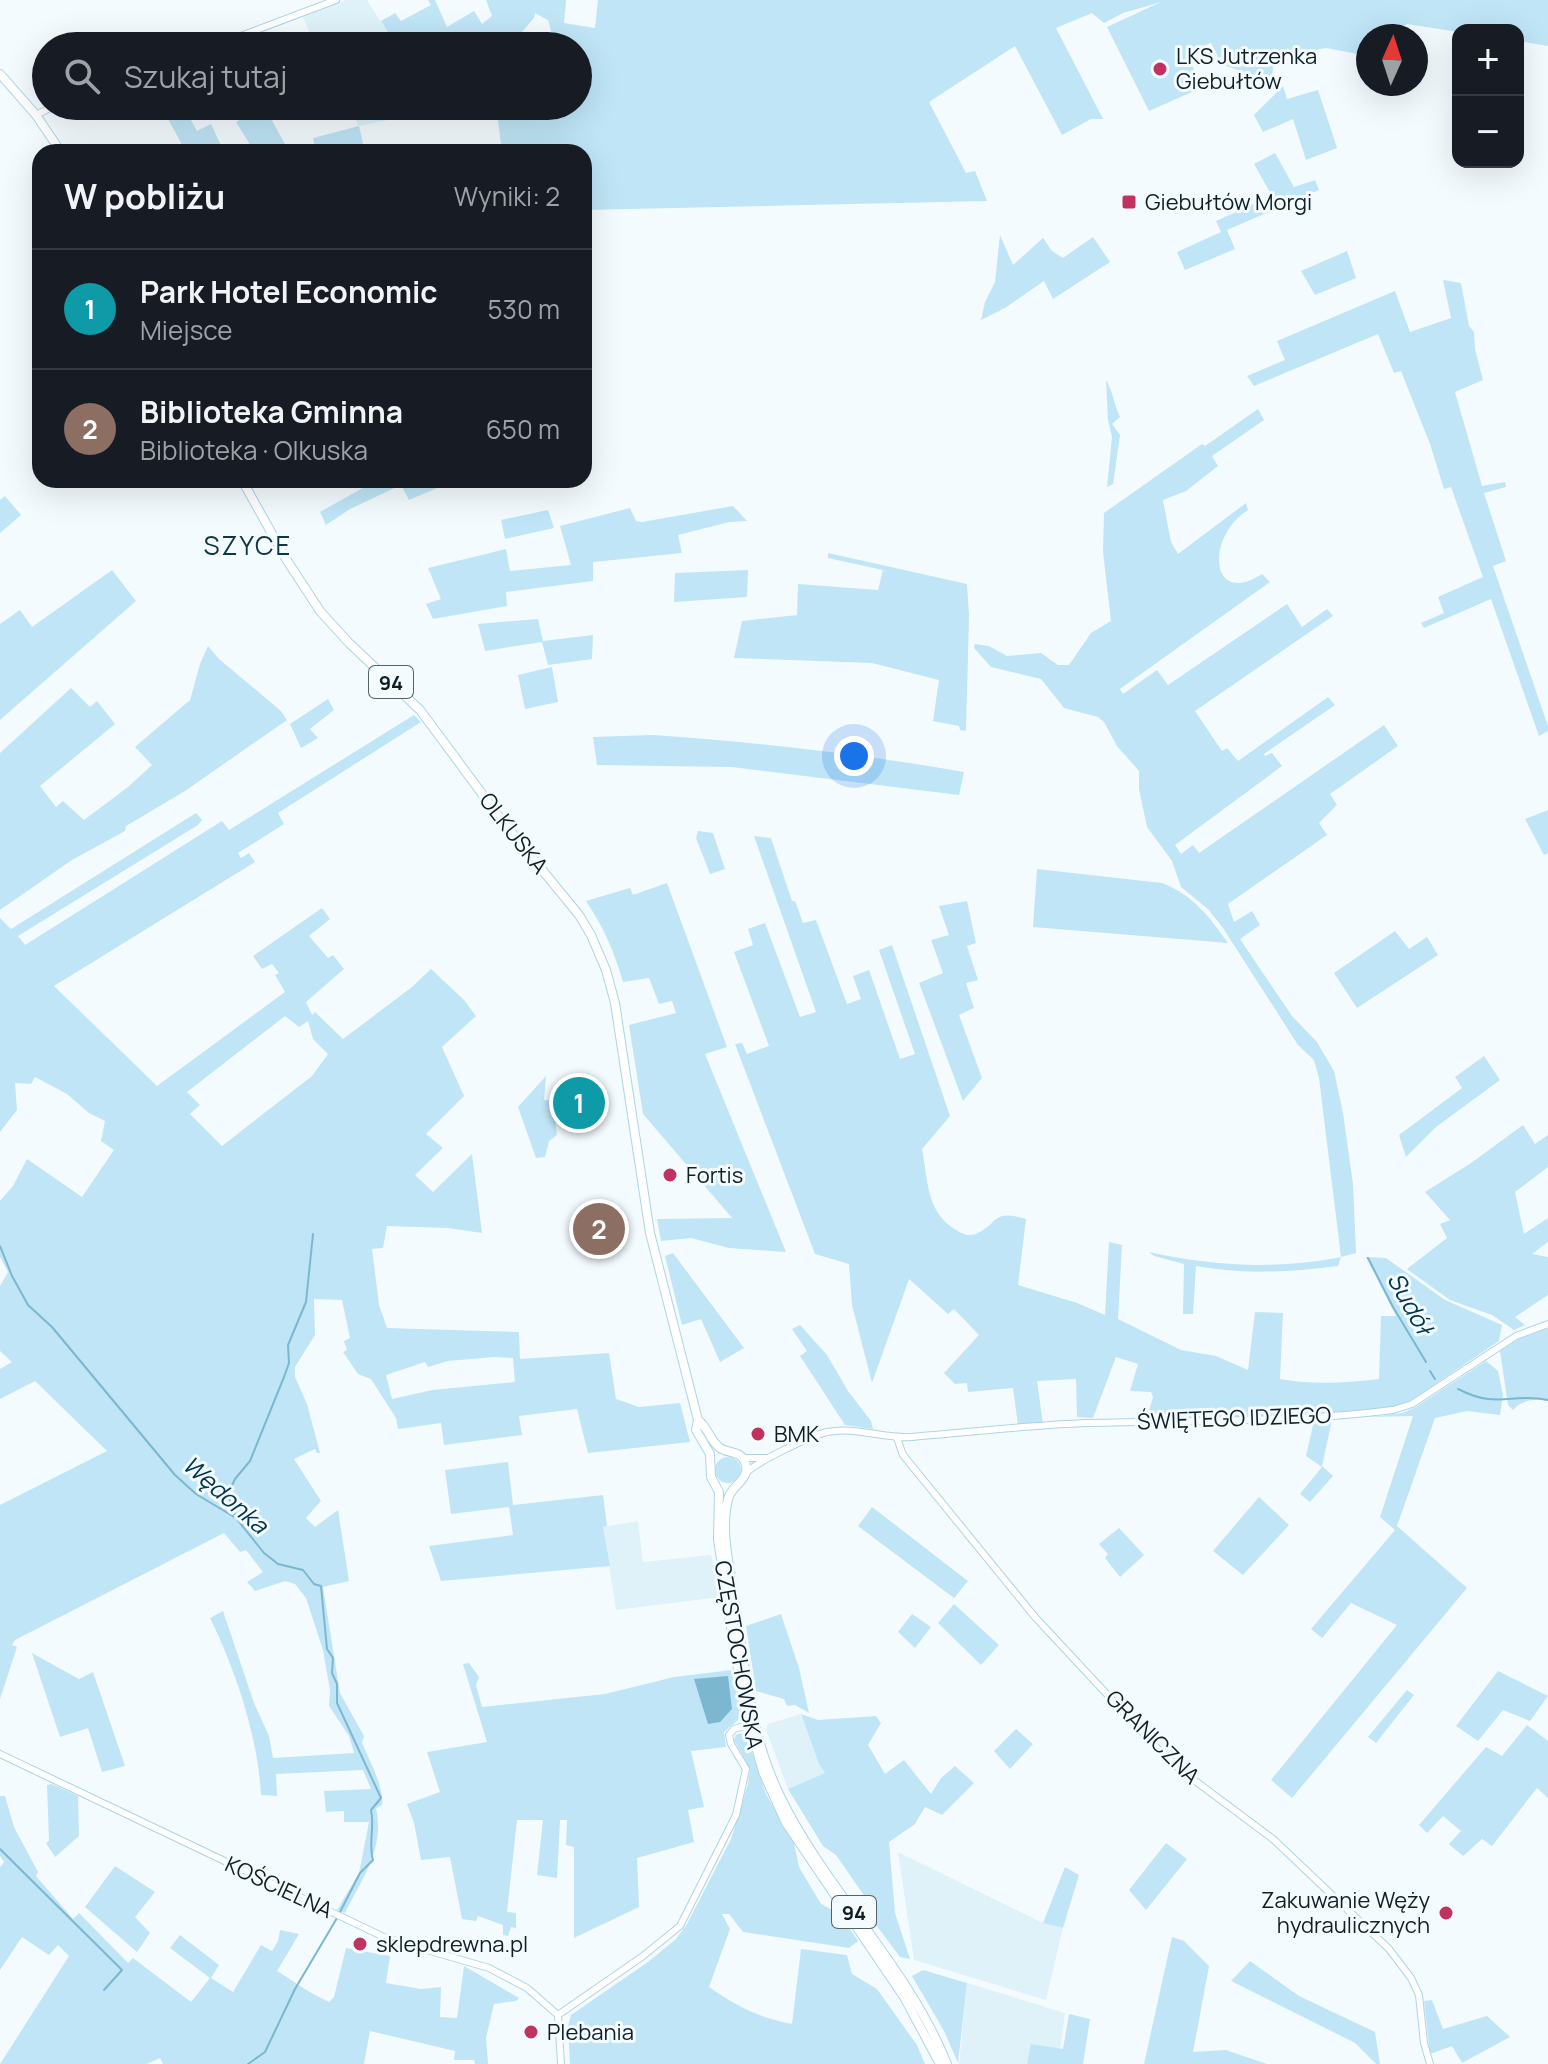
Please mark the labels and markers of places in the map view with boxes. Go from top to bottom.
place label: LKS Jutrzenka Giebułtów [1176,41,1317,96]
marker: LKS Jutrzenka Giebułtów [1151,60,1169,78]
place label: Giebułtów Morgi [1145,187,1312,217]
marker: Giebułtów Morgi [1120,193,1138,211]
pin: 1 [553,1073,605,1133]
place label: Fortis [686,1160,743,1190]
marker: Fortis [661,1166,679,1184]
pin: 2 [573,1199,625,1259]
place label: BMK [774,1419,820,1449]
marker: BMK [749,1425,767,1443]
place label: Zakuwanie Węży hydraulicznych [1261,1885,1430,1940]
marker: Zakuwanie Węży hydraulicznych [1437,1904,1455,1922]
place label: sklepdrewna.pl [376,1929,528,1959]
marker: sklepdrewna.pl [351,1935,369,1953]
place label: Plebania [547,2017,634,2047]
marker: Plebania [522,2023,540,2041]

